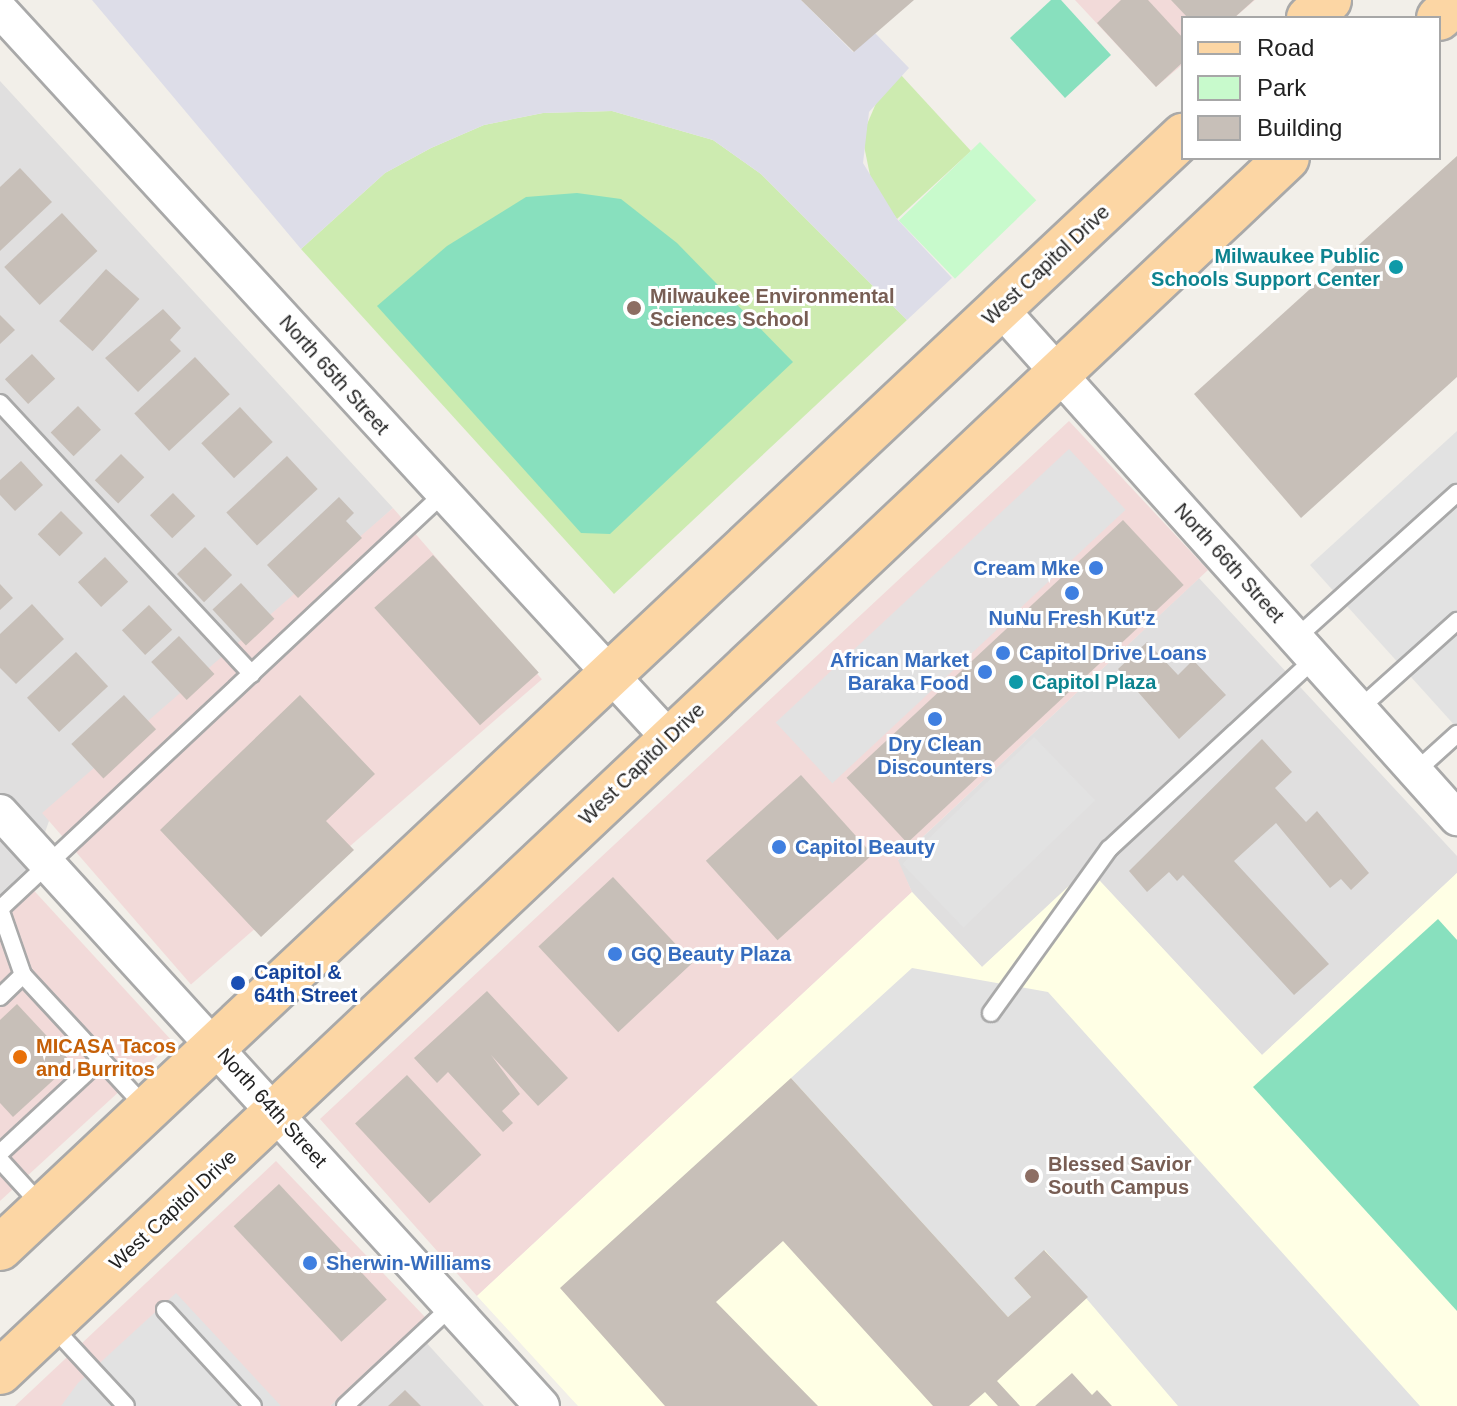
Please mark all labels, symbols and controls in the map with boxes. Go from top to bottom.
legend [1181,16,1441,160]
text: Road [1257,34,1314,61]
text: Park [1257,74,1306,101]
text: Building [1257,114,1342,141]
street label: West Capitol Drive [977,200,1115,330]
place label: Milwaukee Public Schools Support Center [1151,244,1380,291]
marker: Milwaukee Public Schools Support Center [1387,258,1405,276]
place label: Milwaukee Environmental Sciences School [650,284,895,331]
marker: Milwaukee Environmental Sciences School [625,299,643,317]
street label: North 65th Street [274,310,394,440]
street label: North 66th Street [1169,498,1289,628]
place label: Cream Mke [973,556,1080,580]
marker: Cream Mke [1087,559,1105,577]
marker: NuNu Fresh Kut'z [1063,584,1081,602]
place label: NuNu Fresh Kut'z [989,606,1155,630]
place label: Capitol Drive Loans [1019,641,1207,665]
marker: Capitol Drive Loans [994,644,1012,662]
place label: African Market Baraka Food [830,648,969,695]
marker: African Market Baraka Food [976,663,994,681]
place label: Capitol Plaza [1032,670,1156,694]
marker: Capitol Plaza [1007,673,1025,691]
street label: West Capitol Drive [574,698,710,830]
marker: Dry Clean Discounters [926,710,944,728]
place label: Dry Clean Discounters [877,732,993,779]
place label: Capitol Beauty [795,835,935,859]
marker: Capitol Beauty [770,838,788,856]
place label: GQ Beauty Plaza [631,942,791,966]
marker: GQ Beauty Plaza [606,945,624,963]
place label: Capitol & 64th Street [254,960,357,1007]
marker: Capitol & 64th Street [229,974,247,992]
place label: MICASA Tacos and Burritos [36,1034,177,1081]
street label: North 64th Street [212,1043,332,1173]
marker: MICASA Tacos and Burritos [11,1048,29,1066]
street label: West Capitol Drive [104,1145,242,1275]
place label: Blessed Savior South Campus [1048,1152,1191,1199]
marker: Blessed Savior South Campus [1023,1167,1041,1185]
place label: Sherwin-Williams [326,1251,491,1275]
marker: Sherwin-Williams [301,1254,319,1272]

